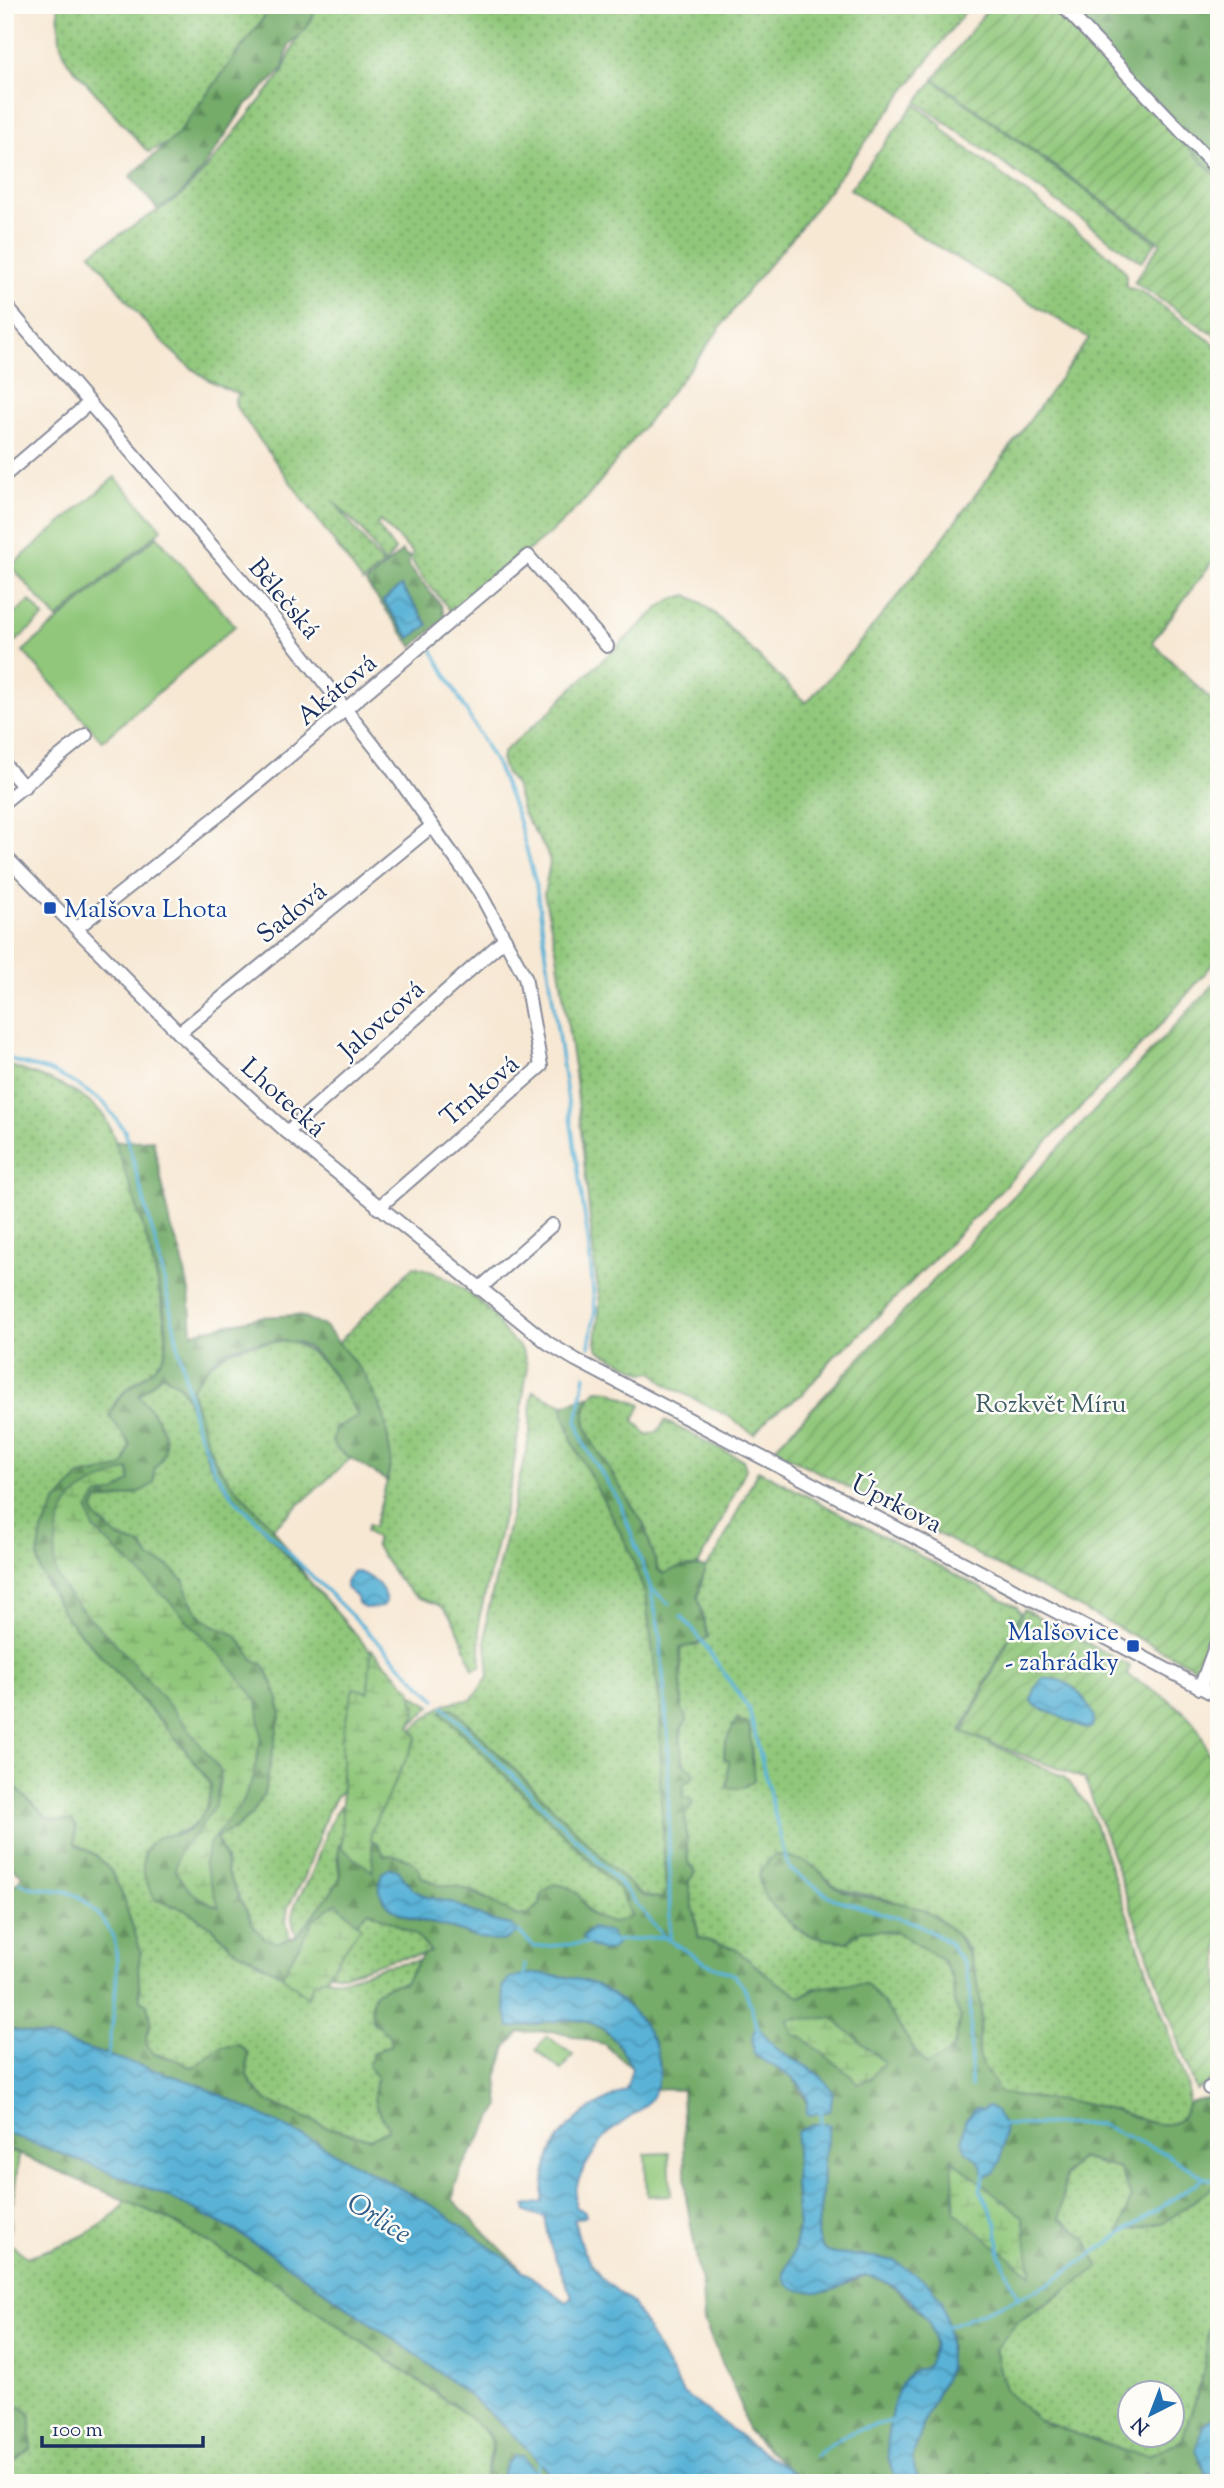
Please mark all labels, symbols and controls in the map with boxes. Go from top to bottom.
street label: Bělečská [238,551,328,648]
street label: Akátová [289,646,386,736]
street label: Sadová [250,874,336,954]
place label: Malšova Lhota [64,892,228,929]
marker: Malšova Lhota [42,900,58,916]
street label: Jalovcová [330,972,434,1071]
street label: Trnková [433,1047,528,1137]
street label: Lhotecká [231,1050,333,1147]
park label: Rozkvět Míru [976,1387,1126,1424]
street label: Úprkova [844,1467,948,1544]
place label: Malšovice - zahrádky [1005,1615,1119,1682]
marker: Malšovice - zahrádky [1125,1638,1141,1654]
water label: Orlice [338,2184,418,2255]
north arrow [1116,2380,1186,2450]
scale bar [42,2404,203,2448]
text: N [1127,2410,1156,2440]
text: 100 m [52,2416,103,2446]

